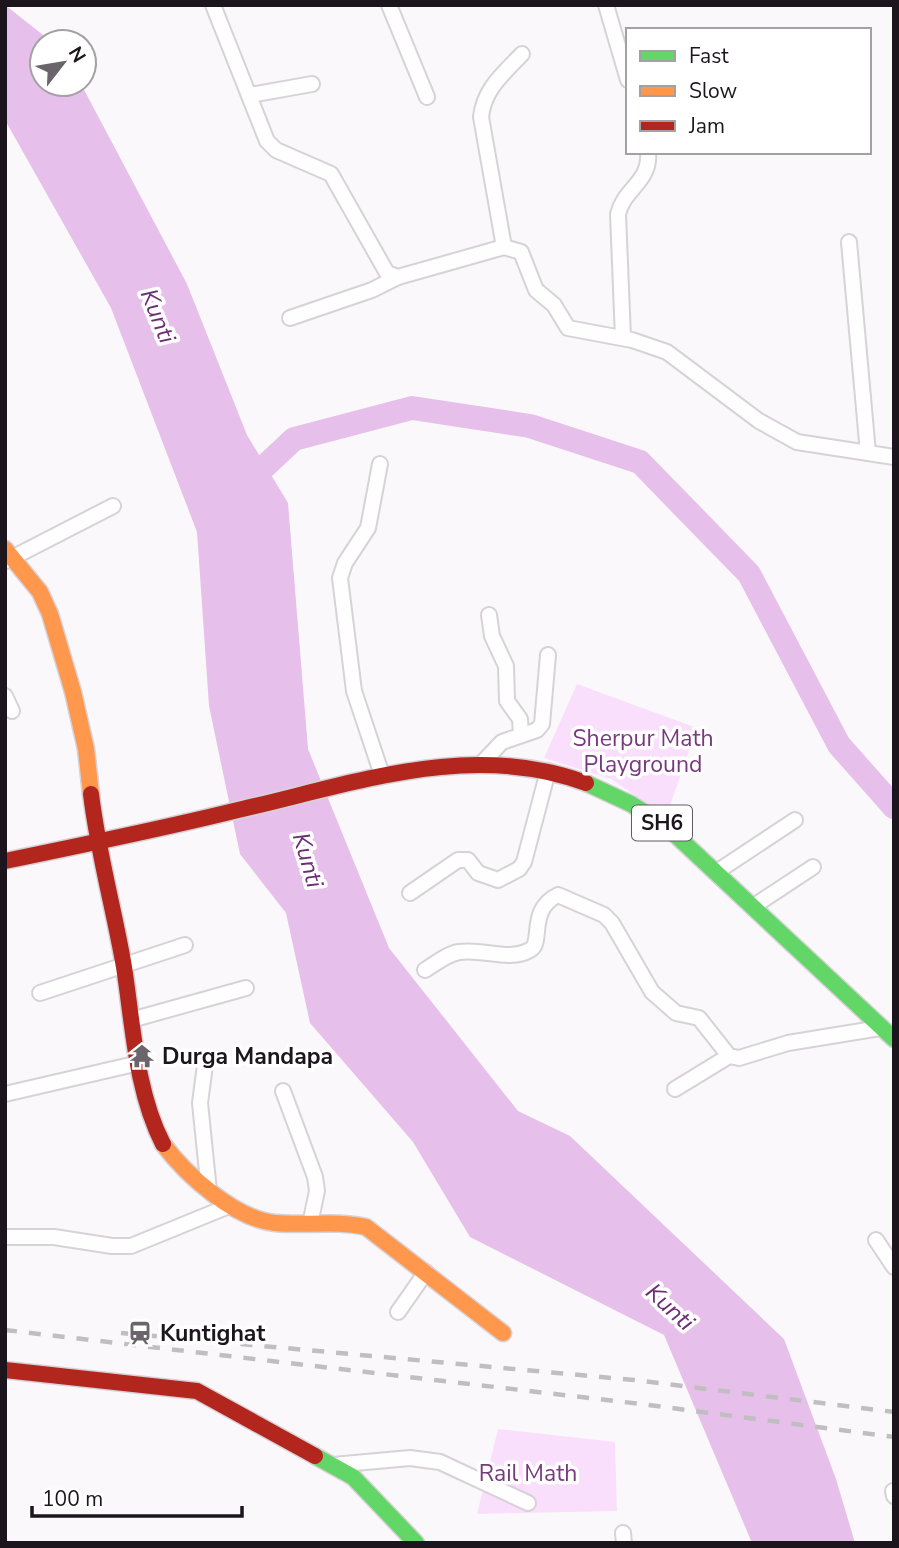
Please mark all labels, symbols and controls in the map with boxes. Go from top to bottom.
north arrow [28,28,98,98]
legend [626,28,871,154]
text: N [62,42,92,68]
text: Fast [689,42,729,70]
text: Slow [689,77,738,105]
text: Jam [688,112,725,140]
water label: Kunti [133,284,183,348]
park label: Sherpur Math Playground [572,723,714,780]
road number: SH6 [632,806,692,840]
water label: Kunti [285,829,331,892]
place label: Durga Mandapa [162,1041,333,1072]
temple icon: Durga Mandapa [128,1042,156,1070]
water label: Kunti [639,1276,702,1338]
place label: Kuntighat [160,1318,265,1349]
station icon: Kuntighat [126,1319,154,1347]
park label: Rail Math [479,1458,577,1489]
scale bar [32,1474,242,1518]
text: 100 m [42,1485,103,1513]

